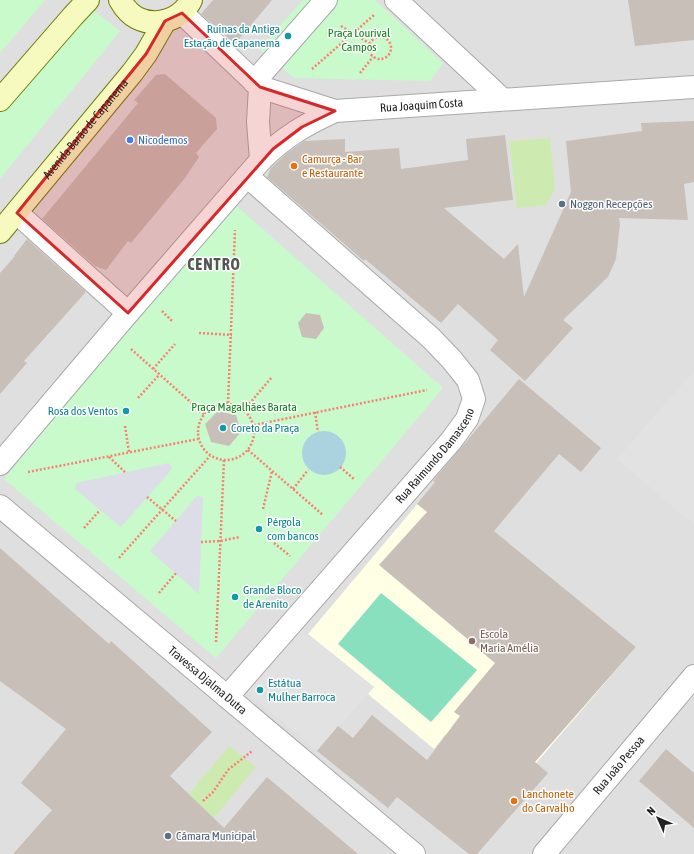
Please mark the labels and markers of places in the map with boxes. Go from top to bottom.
place label: Ruinas da Antiga Estação de Capanema [184,22,280,50]
marker: Ruinas da Antiga Estação de Capanema [283,31,293,41]
place label: Nicodemos [138,133,188,147]
marker: Nicodemos [125,135,135,145]
place label: Camurça - Bar e Restaurante [302,152,363,180]
marker: Camurça - Bar e Restaurante [289,161,299,171]
place label: Noggon Recepções [570,197,652,211]
marker: Noggon Recepções [557,199,567,209]
place label: Rosa dos Ventos [48,404,118,418]
marker: Rosa dos Ventos [121,406,131,416]
place label: Coreto da Praça [231,421,299,435]
marker: Coreto da Praça [218,423,228,433]
place label: Pérgola com bancos [267,515,319,543]
marker: Pérgola com bancos [254,524,264,534]
place label: Grande Bloco de Arenito [243,583,302,611]
marker: Grande Bloco de Arenito [230,592,240,602]
place label: Escola Maria Amélia [480,627,539,655]
marker: Escola Maria Amélia [467,636,477,646]
place label: Estátua Mulher Barroca [268,676,335,704]
marker: Estátua Mulher Barroca [255,685,265,695]
place label: Lanchonete do Carvalho [522,787,575,815]
marker: Lanchonete do Carvalho [509,796,519,806]
place label: Câmara Municipal [176,829,257,843]
marker: Câmara Municipal [163,831,173,841]

